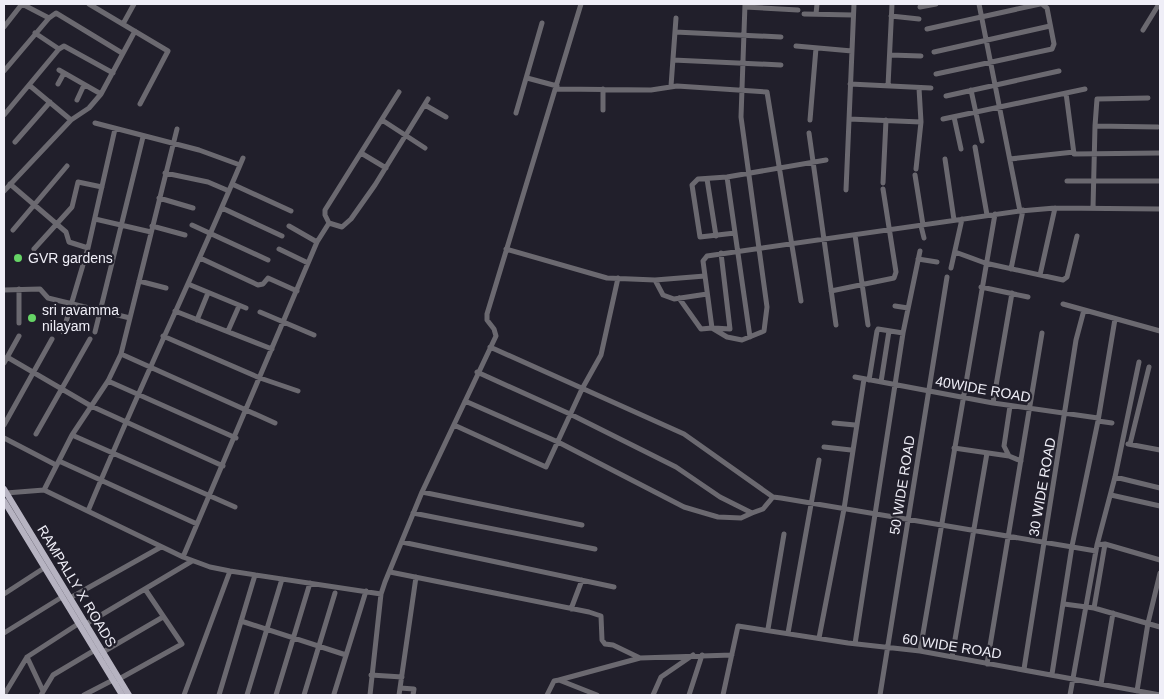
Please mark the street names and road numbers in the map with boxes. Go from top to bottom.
street label: 40WIDE ROAD [934,373,1032,405]
street label: 50 WIDE ROAD [886,434,918,536]
street label: 30 WIDE ROAD [1025,436,1059,538]
street label: RAMPALLY X ROADS [34,522,120,650]
street label: 60 WIDE ROAD [901,630,1003,662]

